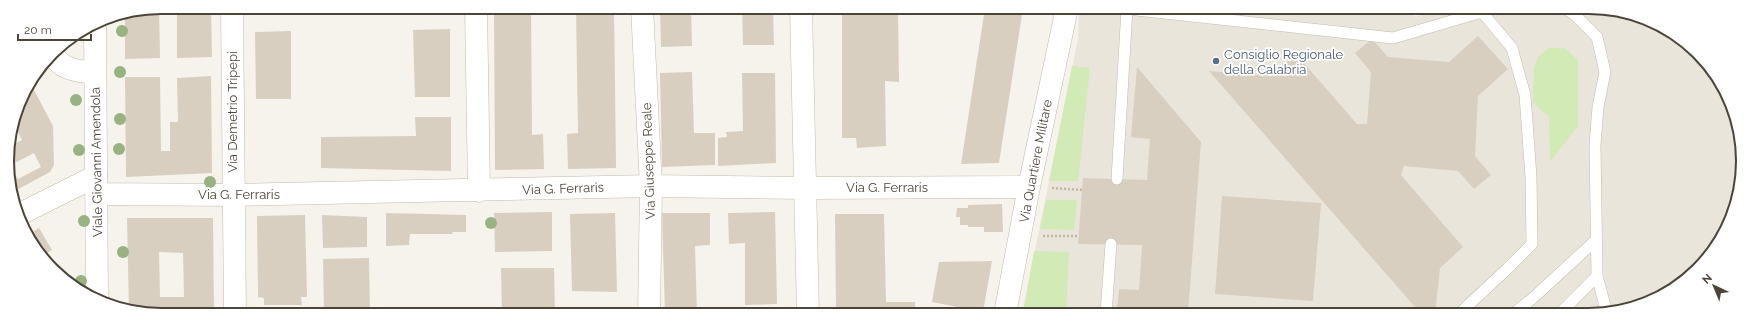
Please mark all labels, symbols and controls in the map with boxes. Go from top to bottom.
scale bar [18,16,91,42]
text: 20 m [24,23,52,37]
place label: Consiglio Regionale della Calabria [1224,47,1344,77]
street label: Via Demetrio Tripepi [225,51,240,173]
marker: Consiglio Regionale della Calabria [1211,56,1221,66]
street label: Viale Giovanni Amendola [88,87,105,237]
street label: Via Quartiere Militare [1016,98,1055,224]
street label: Via Giuseppe Reale [639,102,658,220]
street label: Via G. Ferraris [522,180,604,197]
street label: Via G. Ferraris [846,180,928,195]
street label: Via G. Ferraris [198,187,280,202]
north arrow [1694,266,1734,306]
text: N [1700,272,1715,287]

